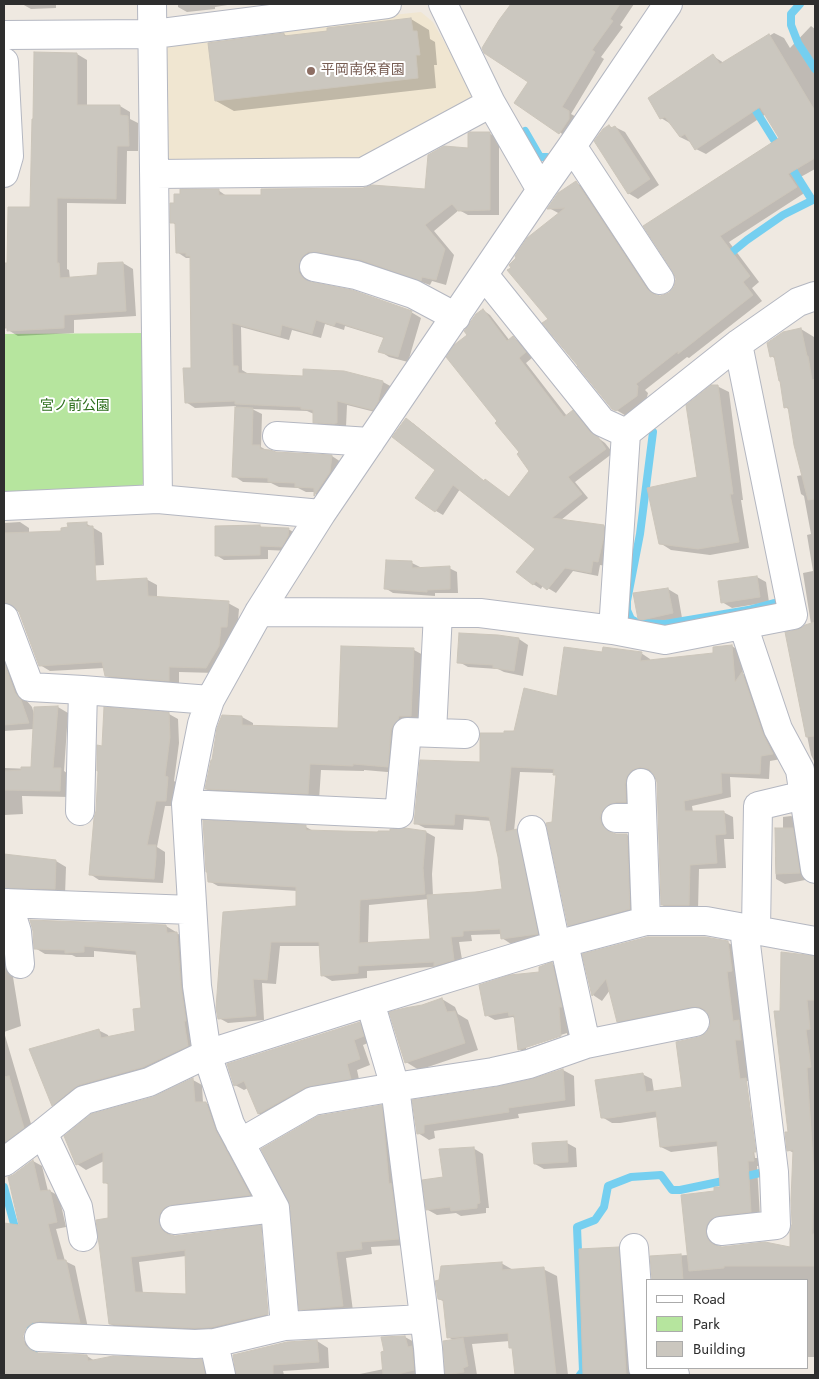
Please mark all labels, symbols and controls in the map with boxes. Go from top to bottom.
place label: 平岡南保育園 [321,63,405,79]
marker: 平岡南保育園 [305,65,317,77]
park label: 宮ノ前公園 [40,399,110,415]
legend [646,1279,809,1369]
text: Road [693,1288,725,1310]
text: Park [693,1313,720,1335]
text: Building [693,1338,745,1360]

